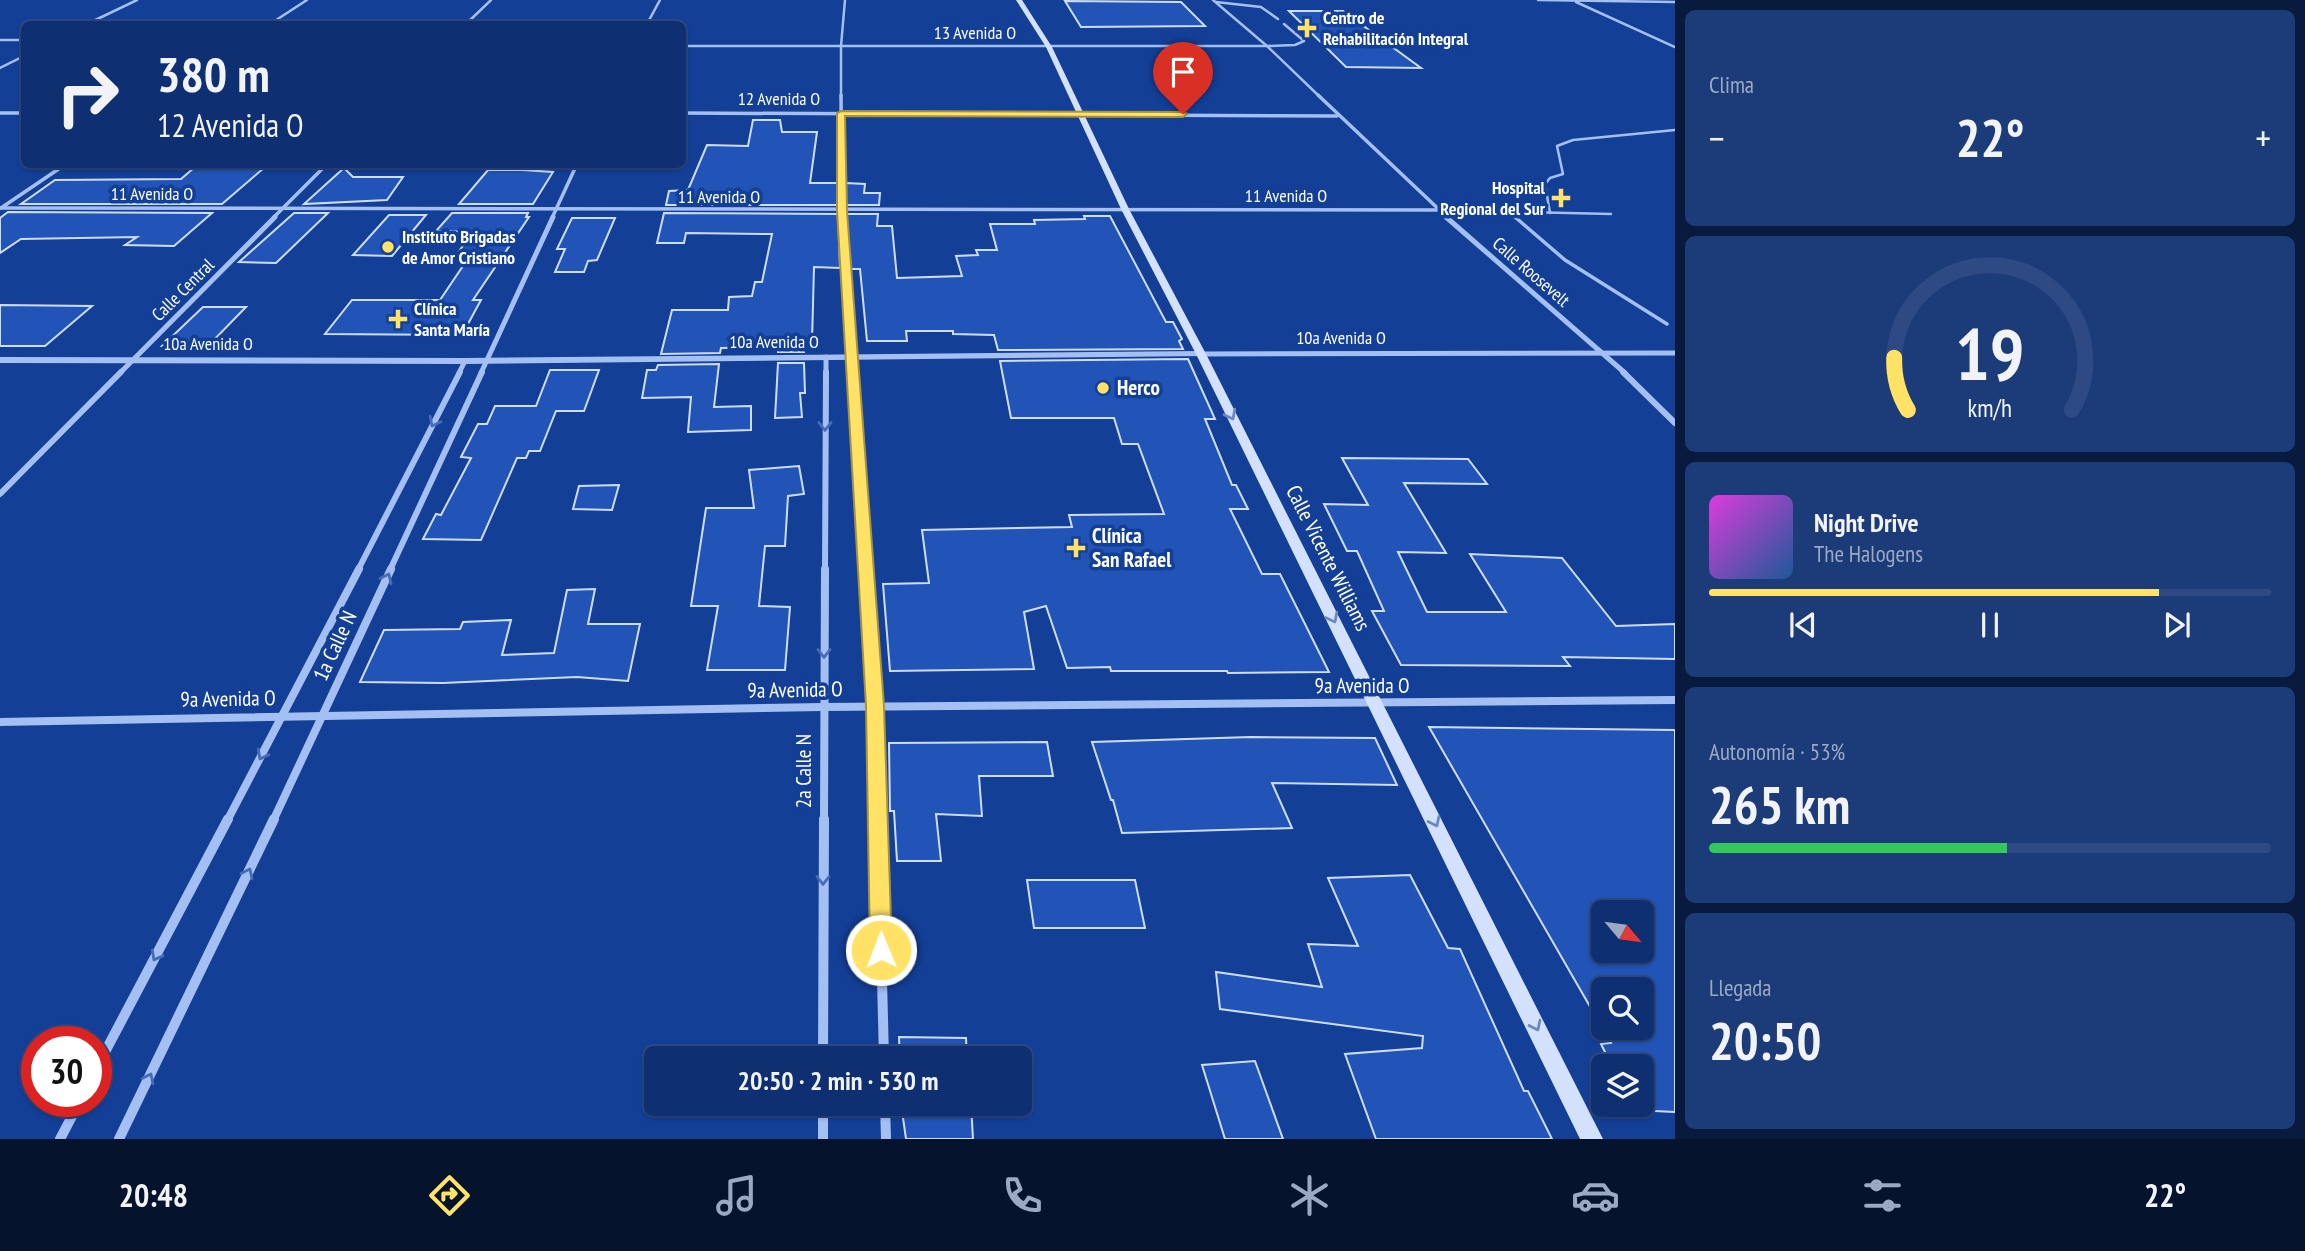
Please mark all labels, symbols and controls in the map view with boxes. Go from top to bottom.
place label: Centro de Rehabilitación Integral [1323,6,1469,50]
marker: Centro de Rehabilitación Integral [1297,18,1317,38]
street label: 13 Avenida O [934,21,1016,44]
text: 380 m [157,42,270,106]
pin [1153,42,1213,114]
icon: right [42,49,133,140]
icon: arrive [1164,53,1202,91]
text: Clima [1709,70,1754,99]
street label: 12 Avenida O [738,87,820,110]
text: 12 Avenida O [157,104,304,146]
text: 22° [1956,104,2024,171]
text: − [1709,113,1725,162]
text: + [2255,113,2271,162]
place label: Hospital Regional del Sur [1440,176,1546,220]
street label: 11 Avenida O [111,182,193,205]
street label: 11 Avenida O [1245,184,1327,207]
street label: 11 Avenida O [678,185,760,208]
marker: Hospital Regional del Sur [1551,188,1571,208]
place label: Instituto Brigadas de Amor Cristiano [402,225,515,269]
street label: Calle Roosevelt [1488,232,1575,312]
marker: Instituto Brigadas de Amor Cristiano [380,239,396,255]
street label: Calle Central [147,253,219,326]
place label: Clínica Santa María [414,297,490,341]
text: 19 [1955,306,2025,400]
marker: Clínica Santa María [388,309,408,329]
street label: 10a Avenida O [1296,326,1386,349]
street label: 10a Avenida O [729,330,819,353]
street label: 10a Avenida O [163,332,253,355]
place label: Herco [1117,374,1160,401]
marker: Herco [1095,380,1111,396]
text: km/h [1968,391,2012,423]
one-way arrow [1223,408,1237,420]
one-way arrow [428,415,442,427]
one-way arrow [817,421,833,431]
street label: Calle Vicente Williams [1280,480,1377,635]
text: Night Drive [1814,506,1919,539]
place label: Clínica San Rafael [1092,522,1172,573]
marker: Clínica San Rafael [1066,538,1086,558]
text: The Halogens [1814,539,1923,568]
one-way arrow [379,573,393,586]
street label: 1a Calle N [307,606,362,685]
icon: previous [1784,606,1822,644]
icon: pause [1971,606,2009,644]
icon: next [2158,606,2196,644]
one-way arrow [1325,611,1339,624]
one-way arrow [816,648,832,659]
street label: 9a Avenida O [1314,672,1410,699]
street label: 9a Avenida O [747,675,843,704]
street label: 9a Avenida O [180,684,276,713]
street label: 2a Calle N [790,734,817,808]
text: Autonomía · 53% [1709,737,1845,766]
one-way arrow [257,748,271,760]
text: 265 km [1709,771,1850,838]
one-way arrow [1426,815,1440,827]
one-way arrow [239,868,253,880]
one-way arrow [815,876,831,886]
north arrow [1591,900,1654,962]
map controls [1591,900,1654,1117]
position arrow [844,913,918,987]
one-way arrow [151,949,164,961]
text: Llegada [1709,973,1772,1002]
button: search [1591,977,1654,1040]
text: 20:50 [1709,1007,1821,1074]
one-way arrow [1528,1019,1542,1031]
speed limit sign: 30 [21,1026,112,1117]
button: layers [1591,1054,1654,1117]
text: 20:50 · 2 min · 530 m [738,1064,938,1097]
one-way arrow [141,1073,155,1085]
icon: directions [425,1171,474,1220]
icon: music [712,1171,761,1220]
icon: phone [998,1171,1047,1220]
icon: climate [1285,1171,1334,1220]
icon: car [1571,1171,1620,1220]
icon: filters [1858,1171,1907,1220]
text: 20:48 [119,1174,188,1216]
text: 22° [2144,1174,2186,1216]

